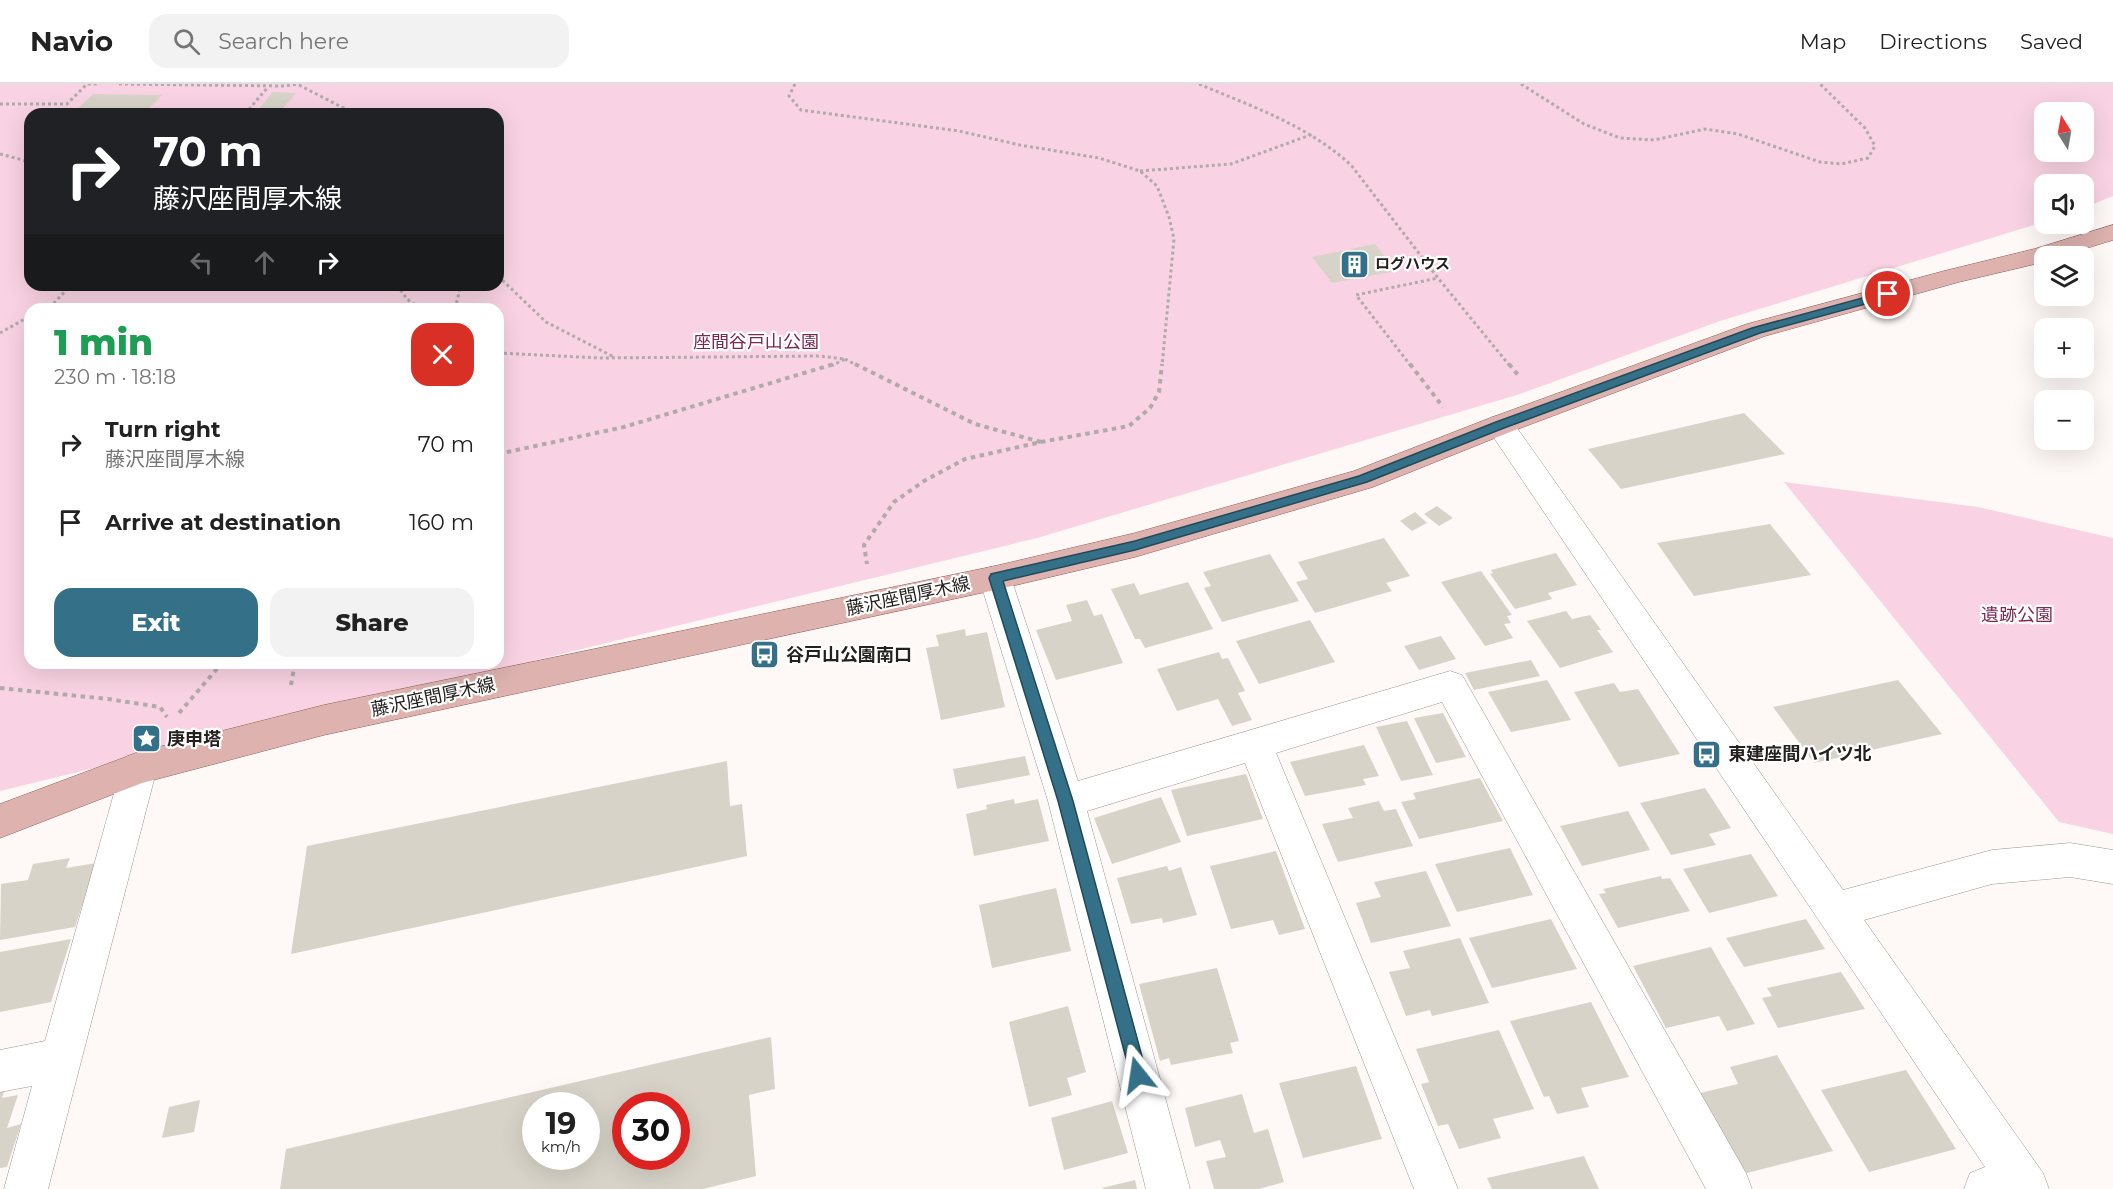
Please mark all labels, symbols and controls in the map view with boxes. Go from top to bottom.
search box [149,14,569,68]
text: Navio [30,24,113,58]
icon: search [170,25,203,58]
text: Search here [218,28,349,55]
text: Map [1800,29,1846,54]
text: Directions [1879,29,1987,54]
text: Saved [2020,29,2083,54]
north arrow [2034,102,2094,162]
map controls [2034,102,2094,450]
text: 70 m [153,125,263,177]
icon: right [54,132,132,210]
button: sound [2034,174,2094,234]
text: 藤沢座間厚木線 [153,182,342,215]
icon: left [185,246,218,279]
icon: ahead [248,246,281,279]
icon: right [311,246,344,279]
button: layers [2034,246,2094,306]
building icon: ログハウス [1338,248,1370,280]
place label: ログハウス [1375,254,1450,273]
pin [1862,268,1913,319]
icon: arrive [1871,277,1904,310]
button: + [2034,318,2094,378]
text: 1 min [54,320,153,364]
button: close [411,323,474,386]
park label: 座間谷戸山公園 [693,331,819,353]
text: 230 m · 18:18 [54,365,176,389]
button: − [2034,390,2094,450]
text: Turn right [105,416,220,443]
icon: right [54,428,87,461]
text: 70 m [418,431,474,458]
text: 藤沢座間厚木線 [105,447,245,471]
icon: arrive [54,506,87,539]
text: Arrive at destination [105,509,341,536]
text: 160 m [409,509,474,536]
street label: 藤沢座間厚木線 [844,572,972,620]
button: Exit [54,588,258,657]
button: Share [270,588,474,657]
park label: 遺跡公園 [1981,604,2053,626]
bus stop icon: 谷戸山公園南口 [749,639,781,671]
place label: 谷戸山公園南口 [786,644,912,666]
street label: 藤沢座間厚木線 [369,673,497,721]
place icon: 庚申塔 [130,723,162,755]
place label: 庚申塔 [167,728,221,750]
bus stop icon: 東建座間ハイツ北 [1691,738,1723,770]
place label: 東建座間ハイツ北 [1728,743,1872,765]
position arrow [1106,1043,1170,1107]
speed limit sign: 30 [612,1092,690,1170]
text: 19 [546,1105,576,1142]
text: km/h [541,1137,581,1156]

